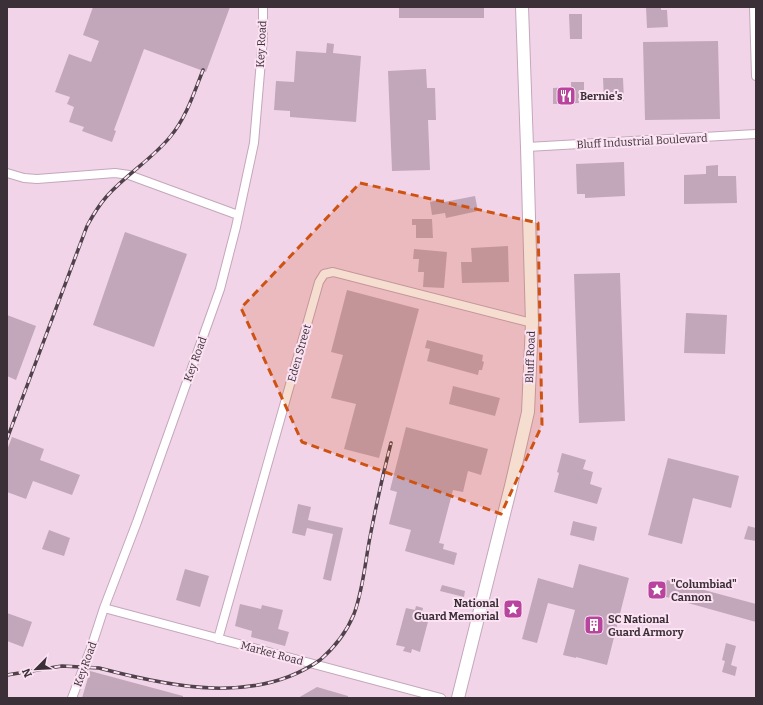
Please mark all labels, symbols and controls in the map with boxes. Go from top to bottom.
street label: Key Road [254,20,269,68]
restaurant icon: Bernie's [555,85,577,107]
place label: Bernie's [580,90,623,103]
street label: Bluff Industrial Boulevard [576,132,708,151]
street label: Eden Street [285,323,314,383]
street label: Bluff Road [523,330,538,383]
street label: Key Road [181,334,210,383]
place label: "Columbiad" Cannon [671,578,737,604]
place icon: "Columbiad" Cannon [646,579,668,601]
place label: National Guard Memorial [414,597,500,623]
place icon: National Guard Memorial [502,598,524,620]
place label: SC National Guard Armory [608,613,685,639]
building icon: SC National Guard Armory [583,614,605,636]
street label: Key Road [71,639,100,688]
street label: Market Road [239,639,305,668]
north arrow [16,649,56,689]
text: N [19,666,35,679]

